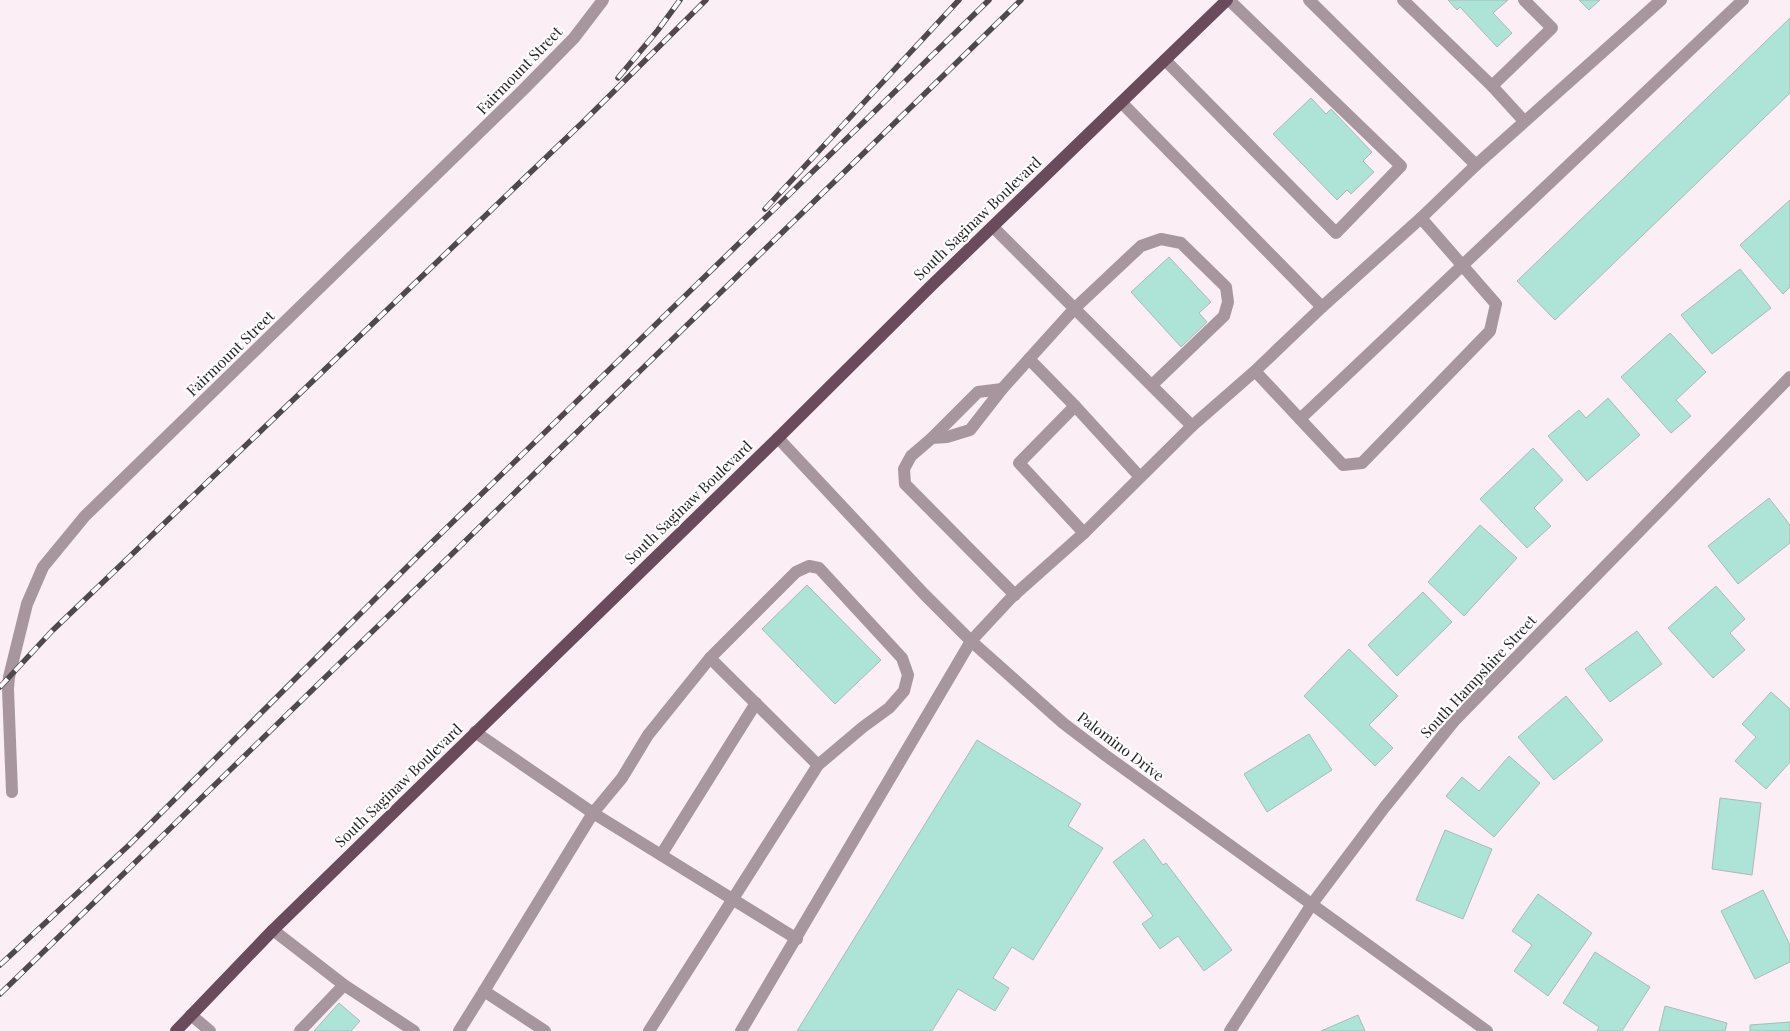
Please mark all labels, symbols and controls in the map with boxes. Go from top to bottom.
street label: Fairmount Street [472,21,567,118]
street label: South Saginaw Boulevard [909,152,1045,284]
street label: Fairmount Street [182,305,279,400]
street label: South Saginaw Boulevard [620,436,756,568]
street label: South Hampshire Street [1416,610,1541,742]
street label: Palomino Drive [1074,707,1168,785]
street label: South Saginaw Boulevard [330,719,466,851]

